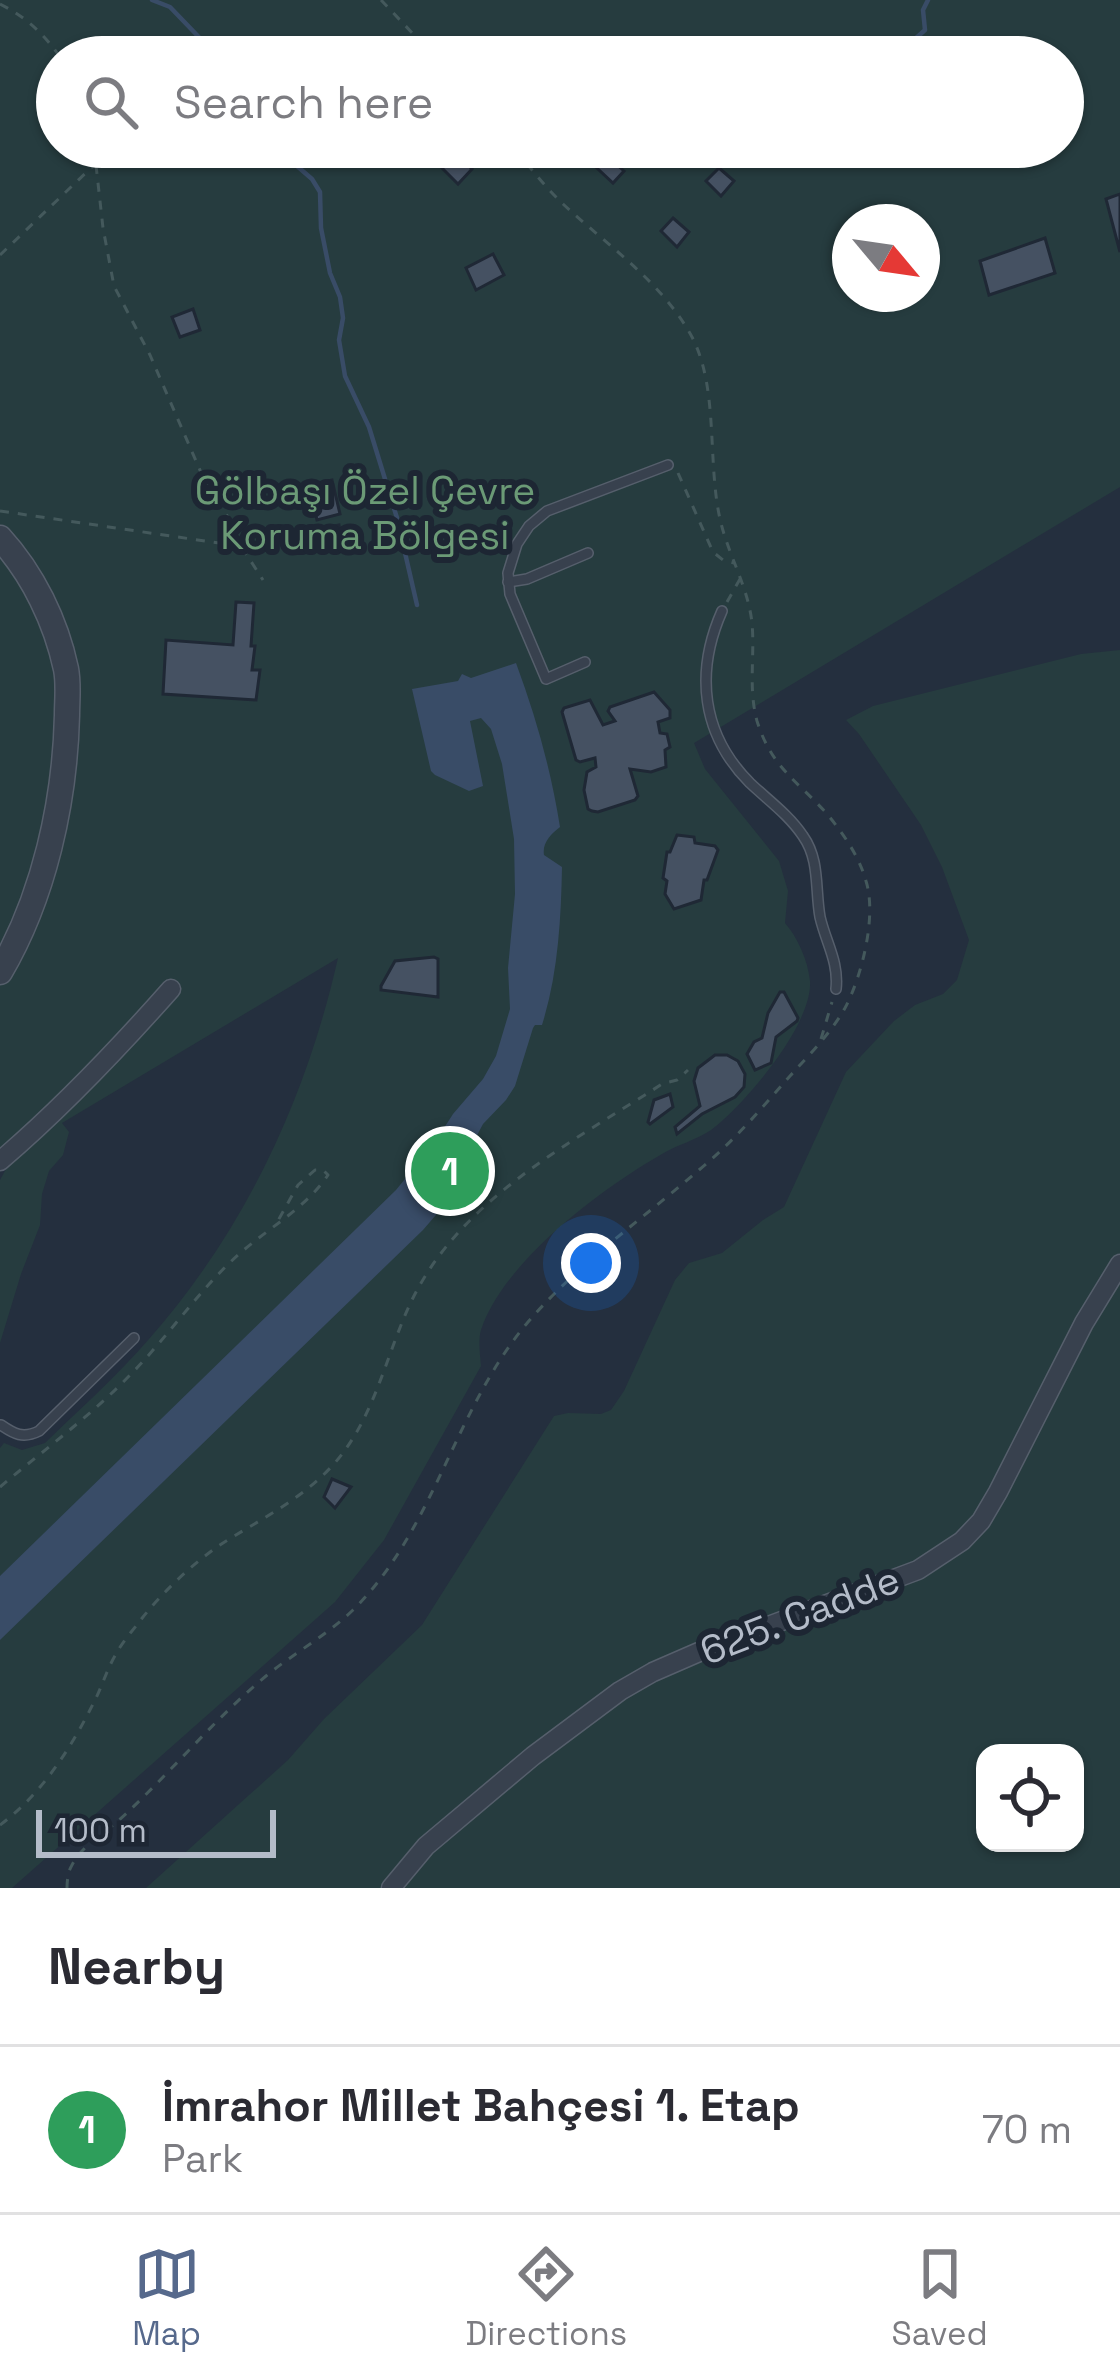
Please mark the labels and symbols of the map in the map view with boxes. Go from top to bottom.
north arrow [832,204,940,312]
park label: Gölbaşı Özel Çevre Koruma Bölgesi [195,466,535,560]
pin: 1 [411,1126,489,1216]
your location [561,1233,621,1293]
street label: 625. Cadde [693,1555,907,1675]
scale bar [36,1804,276,1857]

